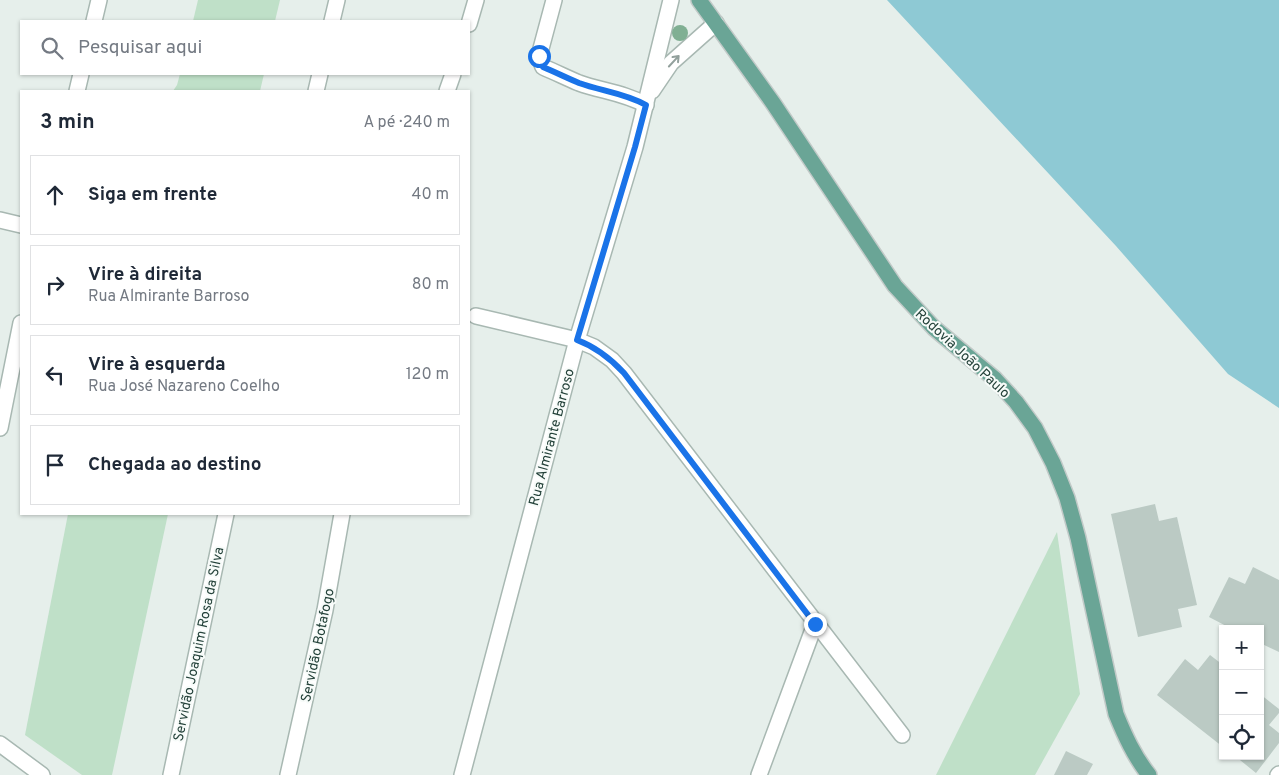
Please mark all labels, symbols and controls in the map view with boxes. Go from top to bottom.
search box [20,20,470,75]
icon: search [38,34,66,62]
text: Pesquisar aqui [78,36,202,60]
route start [528,45,551,68]
one-way arrow [668,54,680,67]
text: 3 min [40,109,95,136]
text: A pé · 240 m [363,113,450,133]
icon: ahead [41,181,69,209]
text: Siga em frente [88,183,217,207]
text: 40 m [411,185,449,205]
text: Vire à direita [88,263,202,287]
icon: right [41,271,69,299]
text: 80 m [412,275,449,295]
text: Rua Almirante Barroso [88,287,250,307]
street label: Rodovia João Paulo [911,306,1013,402]
text: Vire à esquerda [88,353,226,377]
icon: left [41,361,69,389]
text: 120 m [406,365,449,385]
street label: Rua Almirante Barroso [526,367,579,508]
text: Rua José Nazareno Coelho [88,377,280,397]
icon: arrive [41,451,69,479]
text: Chegada ao destino [88,453,262,477]
street label: Servidão Joaquim Rosa da Silva [171,546,228,743]
street label: Servidão Botafogo [298,587,339,704]
route end [804,613,827,636]
map controls [1219,625,1264,760]
button: + [1219,625,1264,670]
button: − [1219,670,1264,715]
button: locate [1219,715,1264,760]

